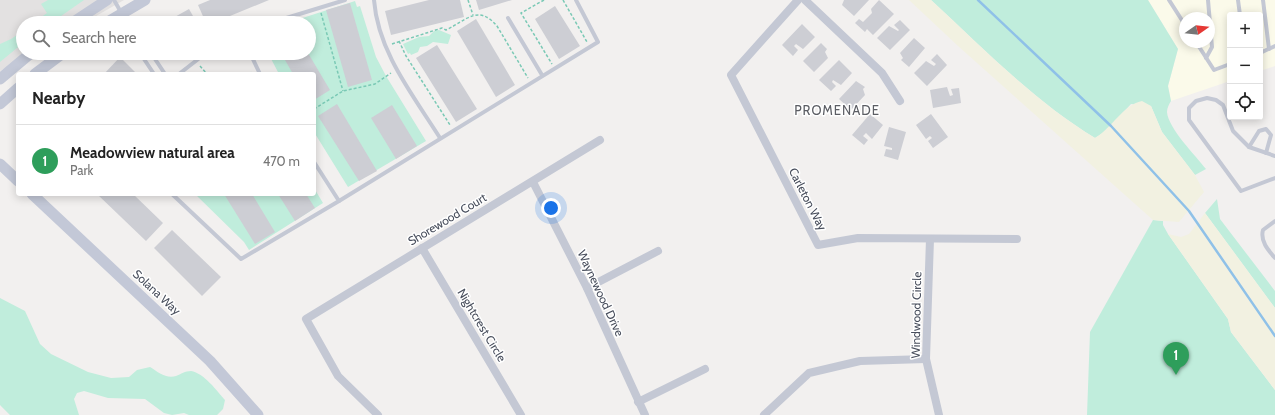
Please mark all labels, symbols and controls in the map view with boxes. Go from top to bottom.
north arrow [1179,12,1215,48]
map controls [1227,12,1263,120]
button: + [1227,12,1263,48]
search box [16,16,316,60]
icon: search [30,27,52,49]
text: Search here [62,29,137,47]
button: − [1227,48,1263,84]
button: locate [1227,84,1263,120]
text: Nearby [32,88,85,108]
district label: PROMENADE [794,102,880,118]
text: Meadowview natural area [70,144,235,162]
text: 1 [43,153,47,169]
text: 470 m [263,153,300,169]
text: Park [70,162,93,178]
street label: Carleton Way [786,165,830,233]
street label: Shorewood Court [405,190,489,248]
your location [541,198,561,218]
street label: Waynewood Drive [574,247,628,339]
street label: Solana Way [130,266,184,318]
street label: Windwood Circle [908,272,924,358]
street label: Nightcrest Circle [454,286,510,364]
pin: 1 [1163,342,1189,375]

